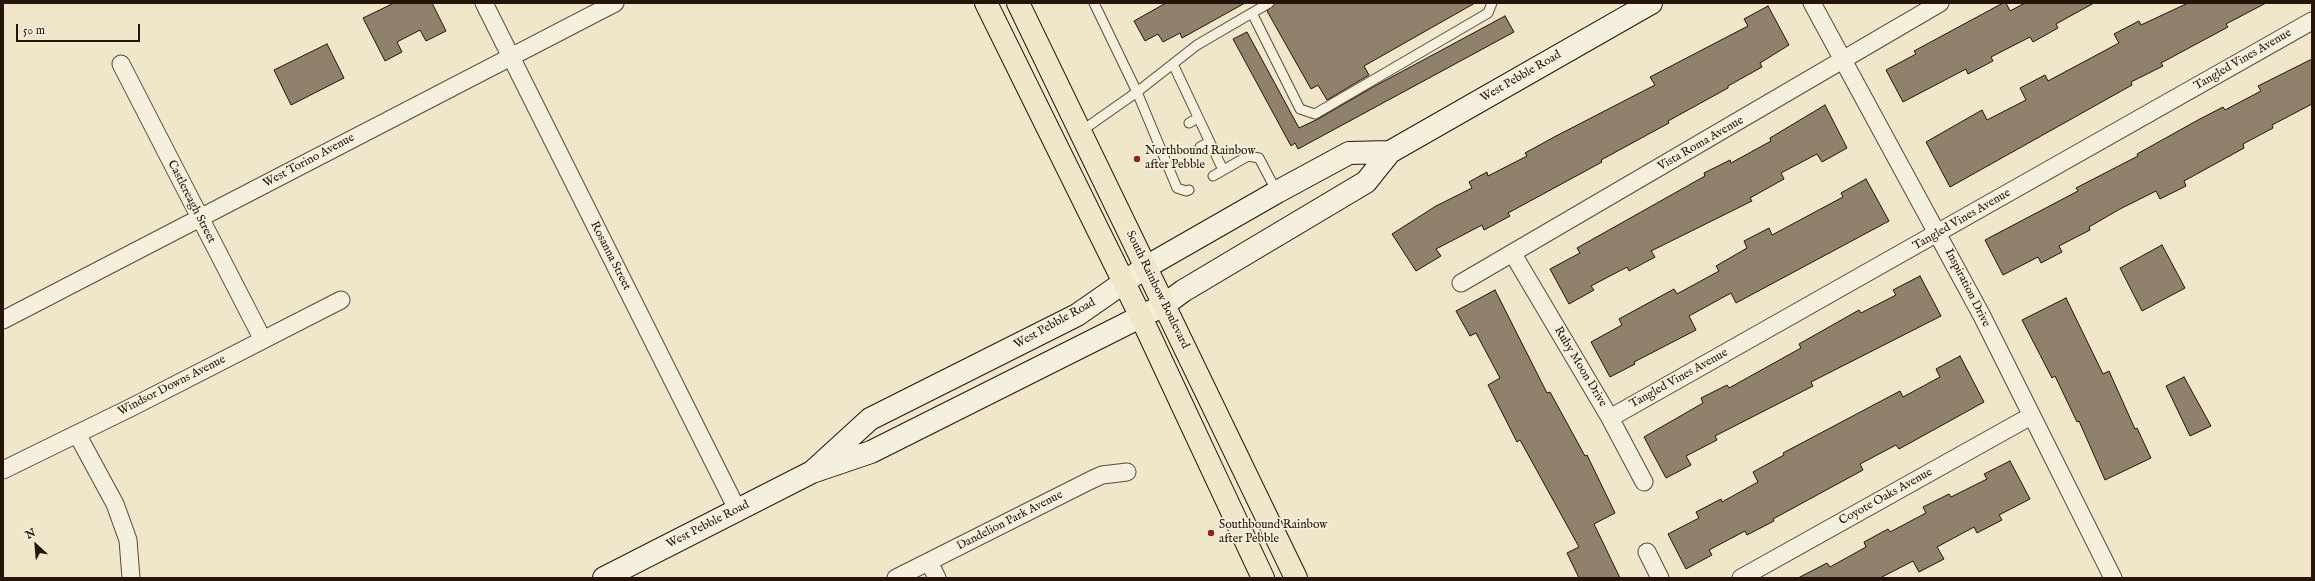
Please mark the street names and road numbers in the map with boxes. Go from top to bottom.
street label: Tangled Vines Avenue [2192,26,2294,94]
street label: West Pebble Road [1478,48,1564,106]
street label: Vista Roma Avenue [1656,114,1746,174]
street label: West Torino Avenue [261,131,357,191]
street label: Castlereagh Street [164,158,218,246]
street label: Tangled Vines Avenue [1911,186,2013,254]
street label: Rosanna Street [586,219,634,293]
street label: South Rainbow Boulevard [1122,229,1192,351]
street label: Inspiration Drive [1941,247,1993,329]
street label: West Pebble Road [1012,296,1098,352]
street label: Ruby Moon Drive [1550,324,1610,410]
street label: Tangled Vines Avenue [1627,346,1731,412]
street label: Windsor Downs Avenue [116,353,228,419]
street label: Coyote Oaks Avenue [1837,465,1935,529]
street label: Dandelion Park Avenue [955,488,1065,554]
street label: West Pebble Road [664,498,752,552]

